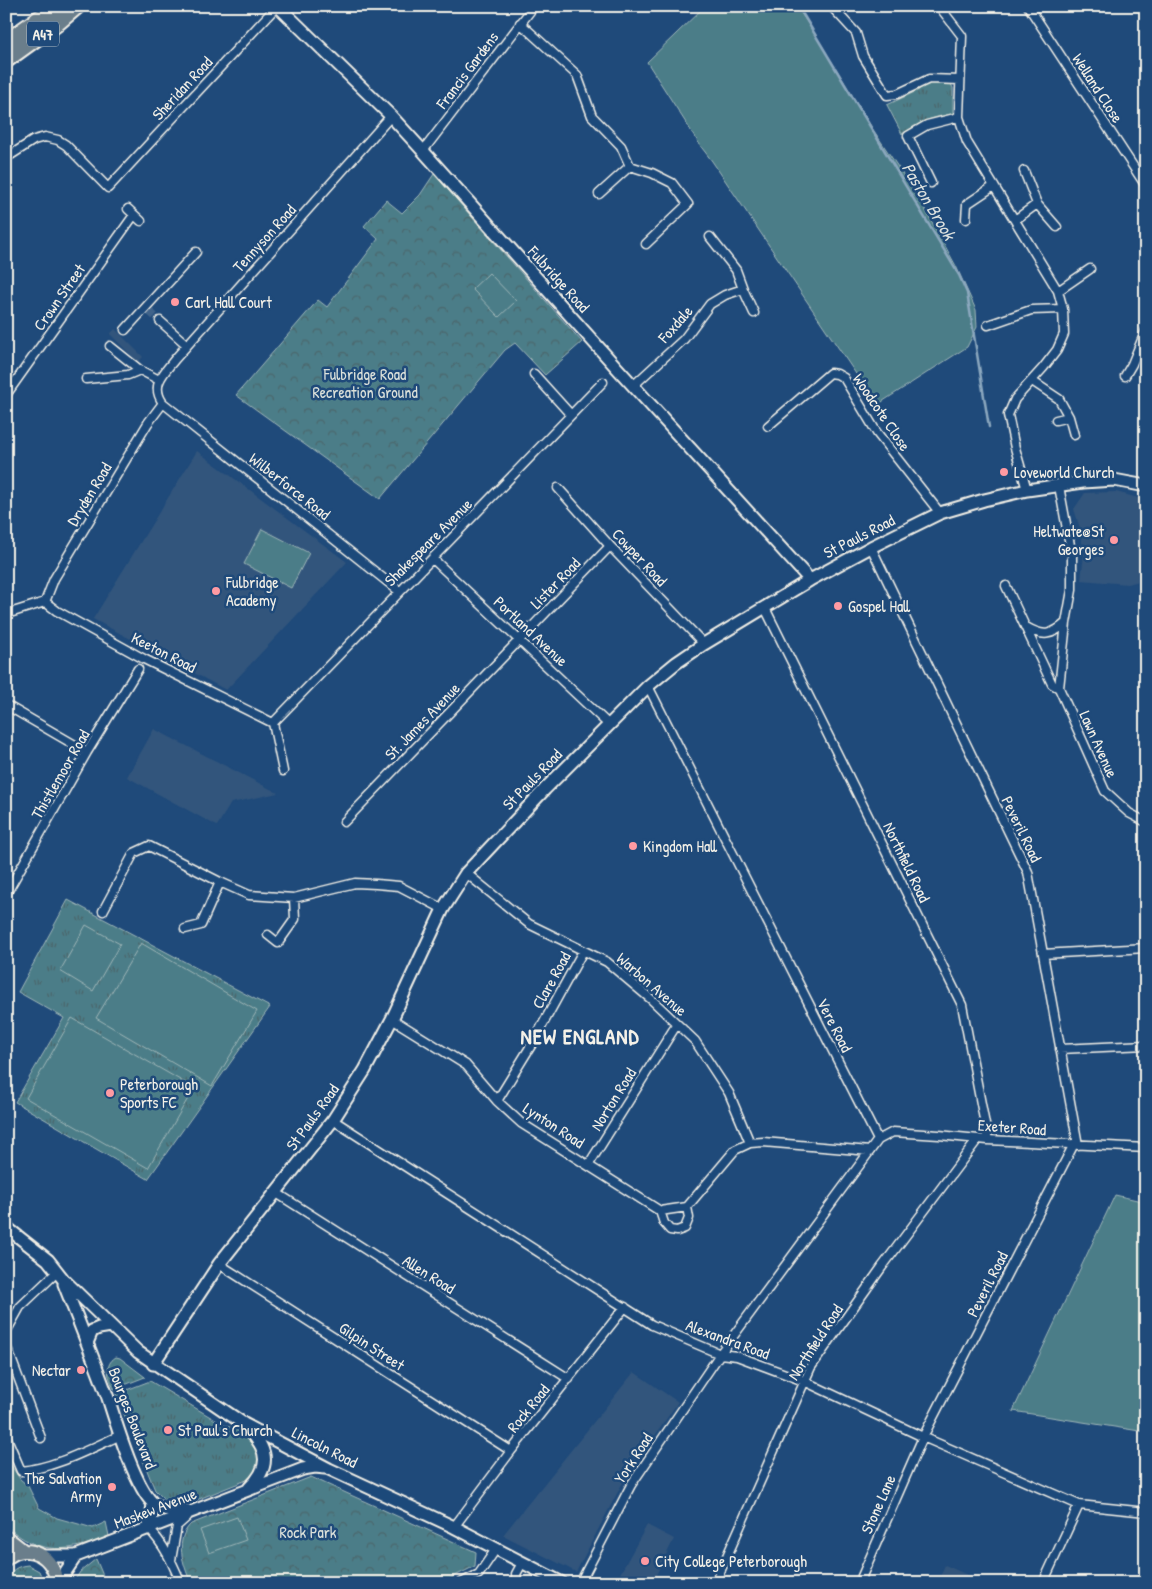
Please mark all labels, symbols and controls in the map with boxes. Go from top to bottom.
road number: A47 [27,22,59,46]
street label: Francis Gardens [430,27,503,114]
street label: Welland Close [1067,49,1129,127]
street label: Sheridan Road [147,51,217,125]
water label: Paston Brook [896,158,963,246]
street label: Tennyson Road [227,199,301,277]
street label: Fulbridge Road [523,240,595,317]
street label: Crown Street [28,259,90,335]
place label: Carl Hall Court [185,291,272,313]
marker: Carl Hall Court [169,296,181,308]
street label: Foxdale [652,300,698,348]
park label: Fulbridge Road Recreation Ground [312,363,418,403]
street label: Woodcote Close [848,369,916,456]
street label: Wilberforce Road [245,447,335,525]
street label: Dryden Road [61,458,117,530]
place label: Loveworld Church [1014,461,1115,483]
marker: Loveworld Church [998,466,1010,478]
street label: Shakespeare Avenue [379,493,477,591]
street label: St Pauls Road [820,509,898,563]
place label: Heltwate@St Georges [1033,520,1104,560]
street label: Cowper Road [607,523,673,591]
marker: Heltwate@St Georges [1108,534,1120,546]
street label: Lister Road [525,552,585,614]
place label: Fulbridge Academy [225,571,279,611]
marker: Fulbridge Academy [210,585,222,597]
street label: Portland Avenue [489,591,573,672]
place label: Gospel Hall [848,595,910,617]
marker: Gospel Hall [832,600,844,612]
street label: Keeton Road [128,626,200,678]
street label: St. James Avenue [379,677,465,765]
street label: Lawn Avenue [1074,707,1124,782]
street label: Thistlemoor Road [25,725,95,823]
street label: St Pauls Road [497,744,567,814]
street label: Peveril Road [997,792,1047,866]
street label: Northfield Road [878,818,936,906]
place label: Kingdom Hall [643,835,717,857]
marker: Kingdom Hall [627,840,639,852]
street label: Warbon Avenue [612,947,692,1021]
street label: Clare Road [526,948,576,1012]
street label: Vere Road [812,994,858,1056]
district label: NEW ENGLAND [521,1022,640,1051]
street label: Norton Road [585,1063,641,1135]
place label: Peterborough Sports FC [120,1073,198,1113]
street label: St Pauls Road [280,1079,344,1155]
marker: Peterborough Sports FC [104,1087,116,1099]
street label: Lynton Road [519,1097,589,1153]
street label: Exeter Road [977,1114,1047,1140]
street label: Peveril Road [961,1247,1013,1321]
street label: Allen Road [398,1249,460,1299]
street label: Northfield Road [782,1300,848,1384]
street label: Alexandra Road [683,1314,773,1364]
street label: Gilpin Street [335,1317,409,1376]
place label: Nectar [32,1359,71,1381]
marker: Nectar [75,1364,87,1376]
street label: Bourges Boulevard [104,1364,162,1472]
street label: Rock Road [502,1379,554,1437]
place label: St Paul's Church [178,1419,273,1441]
street label: Lincoln Road [288,1421,362,1473]
marker: St Paul's Church [162,1424,174,1436]
street label: York Road [608,1428,658,1488]
place label: The Salvation Army [24,1467,102,1507]
street label: Stone Lane [855,1470,901,1537]
marker: The Salvation Army [106,1481,118,1493]
street label: Maskew Avenue [111,1482,200,1534]
park label: Rock Park [279,1521,337,1543]
place label: City College Peterborough [655,1550,807,1572]
marker: City College Peterborough [639,1555,651,1567]

